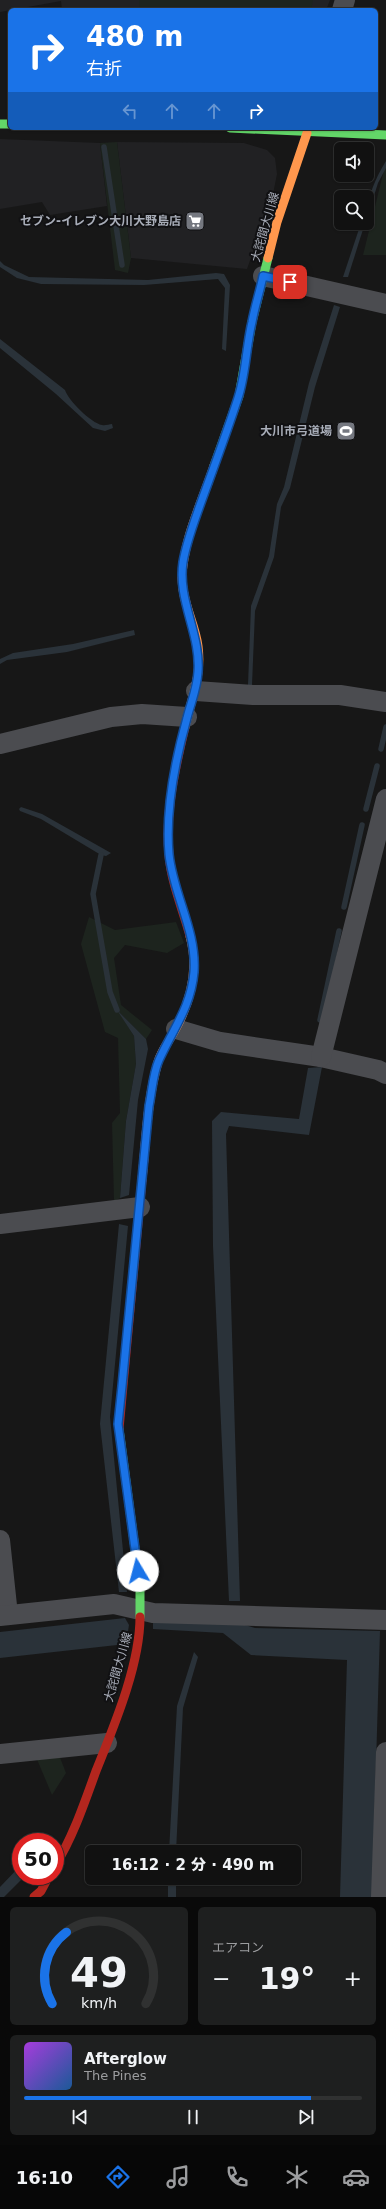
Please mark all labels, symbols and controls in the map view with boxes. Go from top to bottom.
text: 480 m [86,20,183,53]
icon: right [20,24,72,76]
text: 右折 [86,58,122,79]
icon: left [119,100,141,122]
icon: ahead [161,100,183,122]
icon: ahead [203,100,225,122]
icon: right [245,100,267,122]
map controls [334,142,374,230]
button: sound [334,142,374,182]
street label: 大詫間大川線 [248,190,282,264]
button: search [334,190,374,230]
supermarket icon: セブン-イレブン大川大野島店 [184,210,206,232]
place label: セブン-イレブン大川大野島店 [20,214,181,228]
pin [273,265,307,299]
icon: arrive [279,271,301,293]
sports icon: 大川市弓道場 [335,420,357,442]
place label: 大川市弓道場 [260,424,332,438]
position arrow [117,1550,159,1592]
street label: 大詫間大川線 [101,1630,135,1704]
speed limit sign: 50 [12,1833,64,1885]
text: 16:12 · 2 分 · 490 m [112,1856,274,1874]
text: エアコン [212,1940,264,1955]
text: 49 [70,1948,128,1997]
text: 19° [259,1961,315,1996]
text: − [212,1966,230,1991]
text: + [344,1966,362,1991]
text: km/h [81,1995,117,2011]
text: Afterglow [84,2050,167,2068]
text: The Pines [84,2068,147,2083]
icon: previous [69,2106,91,2128]
icon: pause [182,2106,204,2128]
icon: next [295,2106,317,2128]
icon: directions [104,2163,132,2191]
icon: music [164,2163,192,2191]
icon: phone [223,2163,251,2191]
icon: climate [283,2163,311,2191]
icon: car [342,2163,370,2191]
text: 16:10 [16,2167,73,2188]

